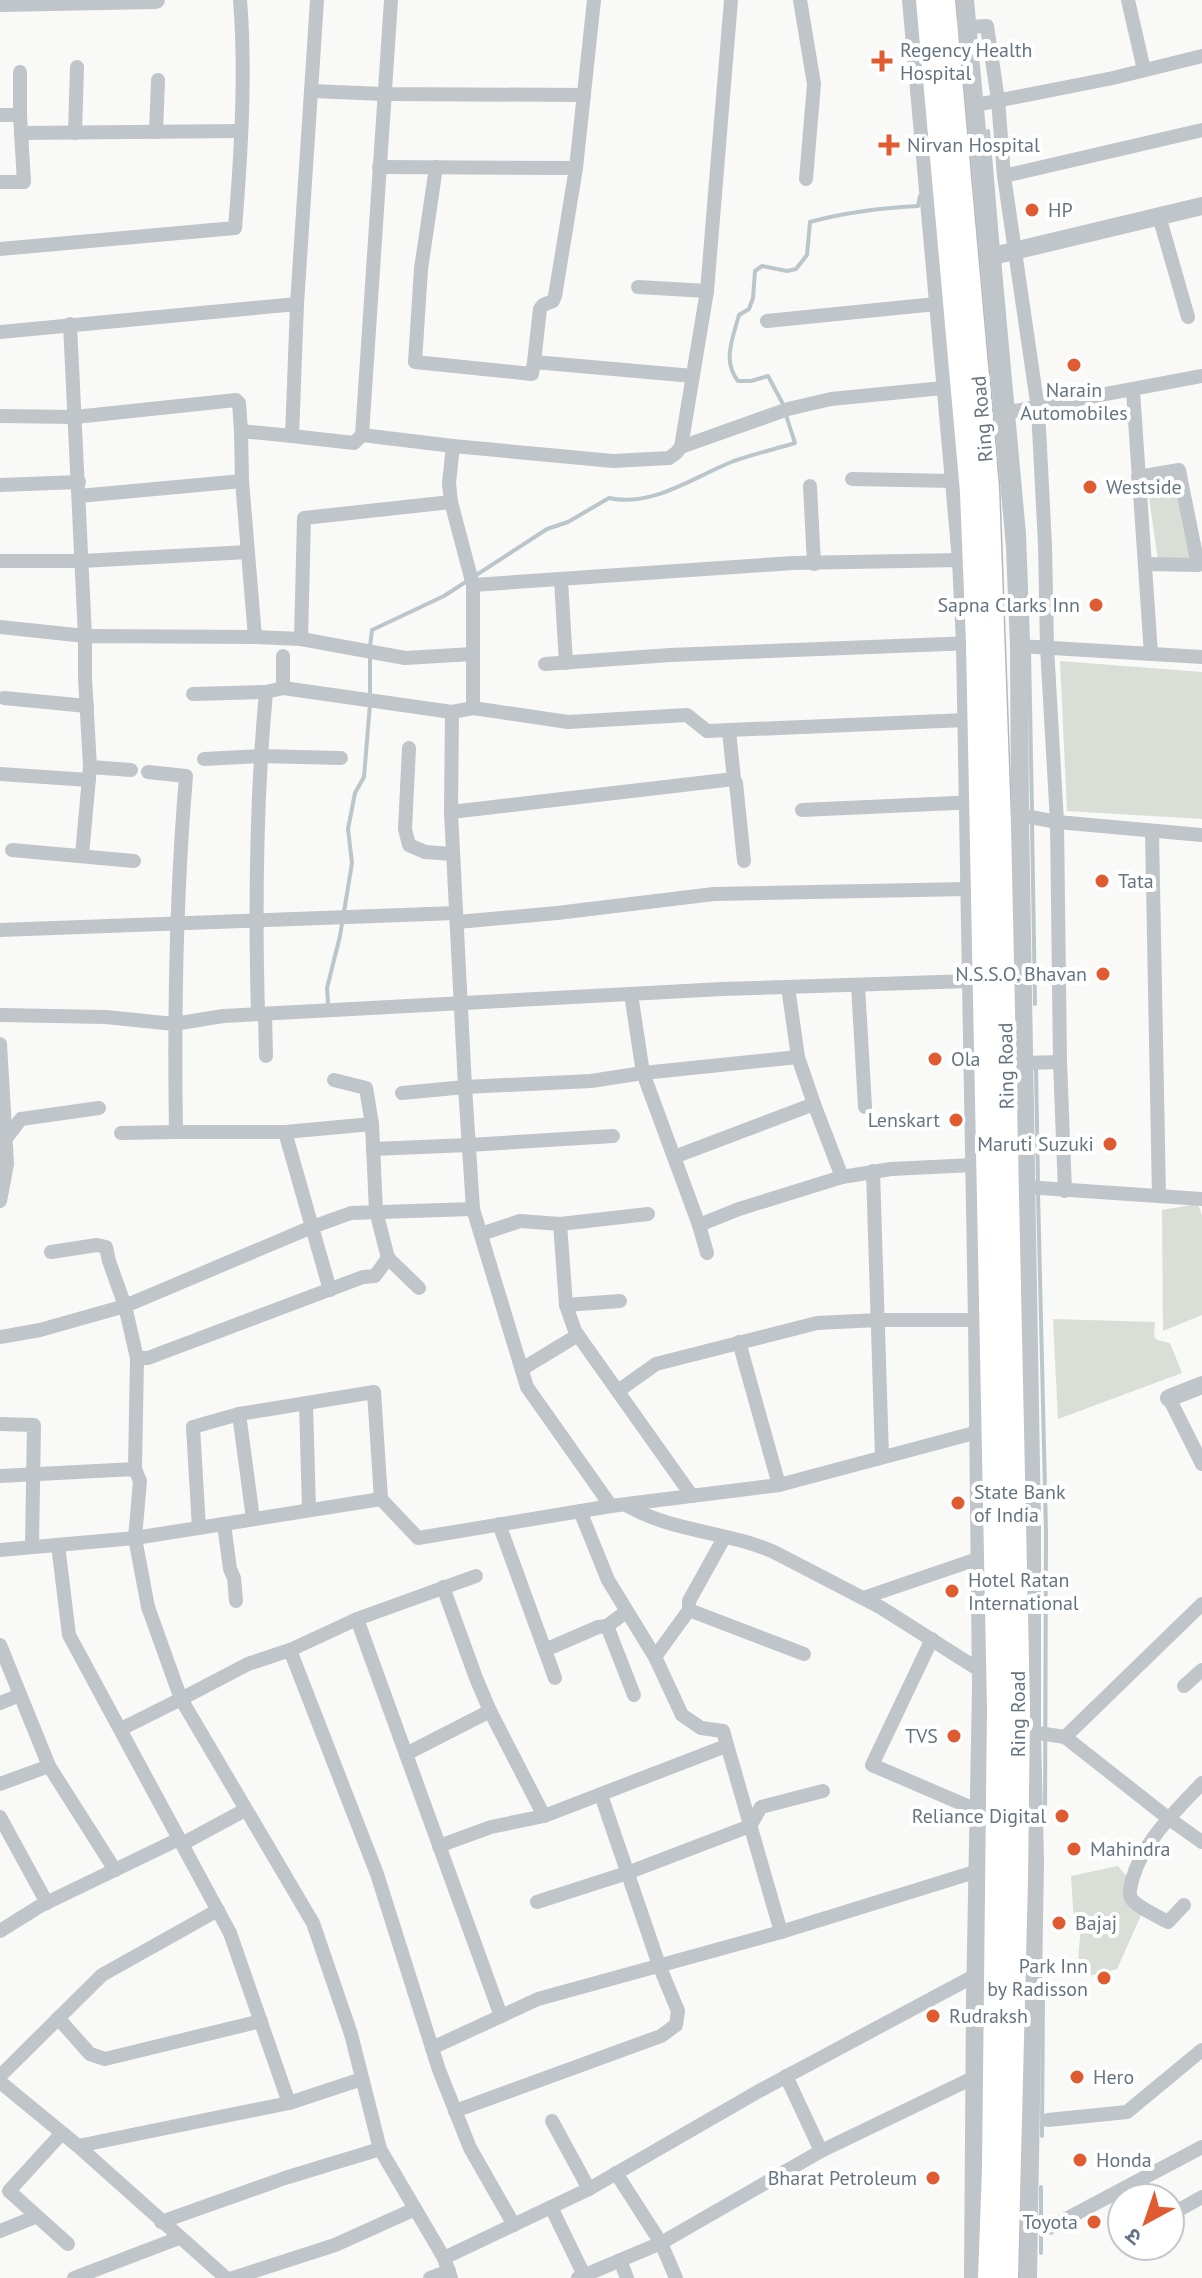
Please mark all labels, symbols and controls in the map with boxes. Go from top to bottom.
place label: Regency Health Hospital [900,37,1033,86]
marker: Regency Health Hospital [871,50,893,72]
place label: Nirvan Hospital [907,132,1040,158]
marker: Nirvan Hospital [878,134,900,156]
place label: HP [1048,197,1073,223]
marker: HP [1023,201,1041,219]
marker: Narain Automobiles [1065,356,1083,374]
street label: Ring Road [965,375,999,463]
place label: Narain Automobiles [1020,377,1128,426]
place label: Westside [1106,474,1182,500]
marker: Westside [1081,478,1099,496]
place label: Sapna Clarks Inn [937,592,1080,618]
marker: Sapna Clarks Inn [1087,596,1105,614]
place label: Tata [1118,868,1154,894]
marker: Tata [1093,872,1111,890]
place label: N.S.S.O. Bhavan [955,961,1087,987]
marker: N.S.S.O. Bhavan [1094,965,1112,983]
street label: Ring Road [992,1022,1020,1110]
place label: Ola [951,1046,980,1072]
marker: Ola [926,1050,944,1068]
place label: Lenskart [868,1107,940,1133]
marker: Lenskart [947,1111,965,1129]
place label: Maruti Suzuki [977,1131,1094,1157]
marker: Maruti Suzuki [1101,1135,1119,1153]
place label: State Bank of India [974,1479,1066,1528]
marker: State Bank of India [949,1494,967,1512]
place label: Hotel Ratan International [968,1567,1079,1616]
marker: Hotel Ratan International [943,1582,961,1600]
street label: Ring Road [1005,1671,1031,1757]
place label: TVS [905,1723,938,1749]
marker: TVS [945,1727,963,1745]
place label: Reliance Digital [912,1803,1046,1829]
marker: Reliance Digital [1053,1807,1071,1825]
place label: Mahindra [1090,1836,1170,1862]
marker: Mahindra [1065,1840,1083,1858]
place label: Bajaj [1075,1910,1117,1936]
marker: Bajaj [1050,1914,1068,1932]
place label: Park Inn by Radisson [987,1953,1088,2002]
marker: Park Inn by Radisson [1095,1969,1113,1987]
place label: Rudraksh [949,2003,1028,2029]
marker: Rudraksh [924,2007,942,2025]
place label: Hero [1093,2064,1134,2090]
marker: Hero [1068,2068,1086,2086]
place label: Honda [1096,2147,1152,2173]
marker: Honda [1071,2151,1089,2169]
place label: Bharat Petroleum [768,2165,917,2191]
marker: Bharat Petroleum [924,2169,942,2187]
north arrow [1106,2182,1186,2262]
place label: Toyota [1022,2209,1078,2235]
marker: Toyota [1085,2213,1103,2231]
text: उ [1118,2222,1147,2252]

